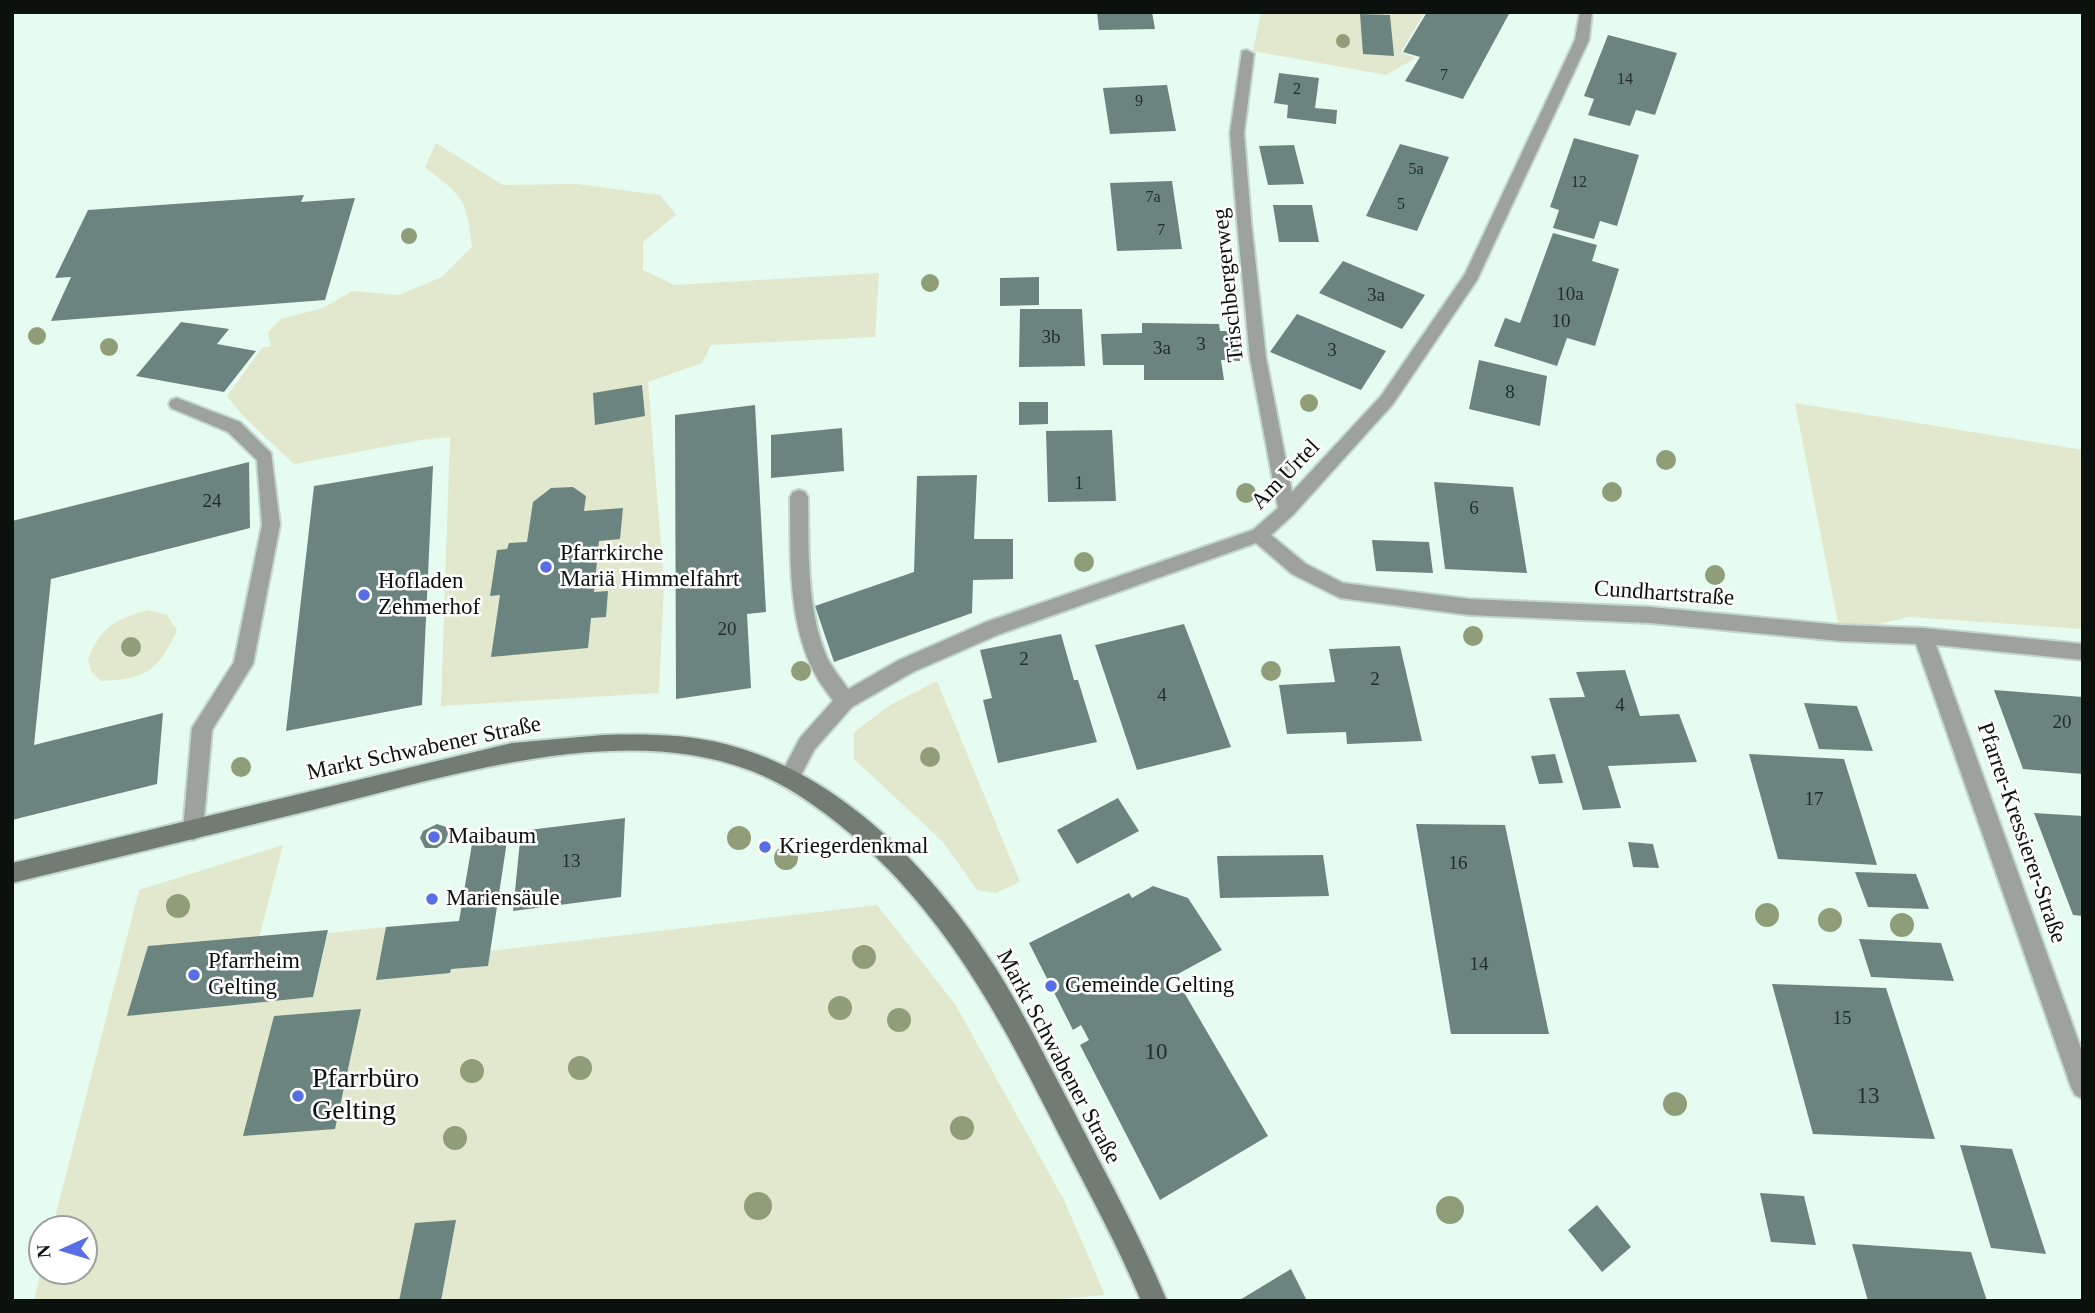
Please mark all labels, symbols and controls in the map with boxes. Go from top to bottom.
house number: 7 [1440,66,1448,86]
house number: 14 [1617,70,1633,90]
house number: 2 [1293,80,1301,100]
house number: 9 [1135,92,1143,112]
house number: 5a [1408,160,1424,180]
house number: 12 [1571,173,1587,193]
house number: 7a [1145,188,1161,208]
house number: 5 [1397,195,1405,215]
street label: Trischbergerweg [1207,207,1251,363]
house number: 7 [1157,221,1165,241]
house number: 10a [1556,284,1584,306]
house number: 3a [1367,285,1385,307]
house number: 10 [1552,311,1570,333]
house number: 3b [1042,327,1060,349]
house number: 3 [1196,334,1206,356]
house number: 3a [1153,338,1171,360]
house number: 3 [1327,340,1337,362]
house number: 8 [1505,382,1515,404]
street label: Am Urtel [1246,434,1326,516]
house number: 1 [1074,473,1084,495]
house number: 24 [202,491,222,513]
house number: 6 [1469,498,1479,520]
place label: Pfarrkirche Mariä Himmelfahrt [560,540,739,594]
marker: Pfarrkirche Mariä Himmelfahrt [538,559,554,575]
place label: Hofladen Zehmerhof [378,568,480,622]
street label: Cundhartstraße [1593,575,1735,613]
marker: Hofladen Zehmerhof [356,587,372,603]
house number: 20 [718,619,736,641]
house number: 2 [1019,649,1029,671]
house number: 2 [1370,669,1380,691]
house number: 4 [1157,685,1167,707]
house number: 4 [1615,695,1625,717]
street label: Markt Schwabener Straße [304,711,544,787]
house number: 20 [2052,712,2071,734]
street label: Pfarrer-Kressierer-Straße [1970,719,2072,947]
house number: 17 [1805,789,1824,811]
place label: Maibaum [448,823,536,851]
marker: Maibaum [426,829,442,845]
place label: Kriegerdenkmal [779,833,928,861]
marker: Kriegerdenkmal [757,839,773,855]
house number: 13 [562,851,580,873]
house number: 16 [1448,853,1468,875]
place label: Mariensäule [446,885,560,913]
marker: Mariensäule [424,891,440,907]
street label: Markt Schwabener Straße [990,945,1126,1169]
place label: Pfarrheim Gelting [208,948,300,1002]
house number: 14 [1470,954,1488,976]
marker: Pfarrheim Gelting [186,967,202,983]
place label: Gemeinde Gelting [1065,972,1234,1000]
marker: Gemeinde Gelting [1043,978,1059,994]
house number: 15 [1833,1008,1852,1030]
house number: 10 [1144,1039,1168,1067]
place label: Pfarrbüro Gelting [312,1063,419,1129]
house number: 13 [1856,1083,1880,1111]
marker: Pfarrbüro Gelting [290,1088,306,1104]
north arrow [28,1215,98,1285]
text: N [33,1244,55,1259]

